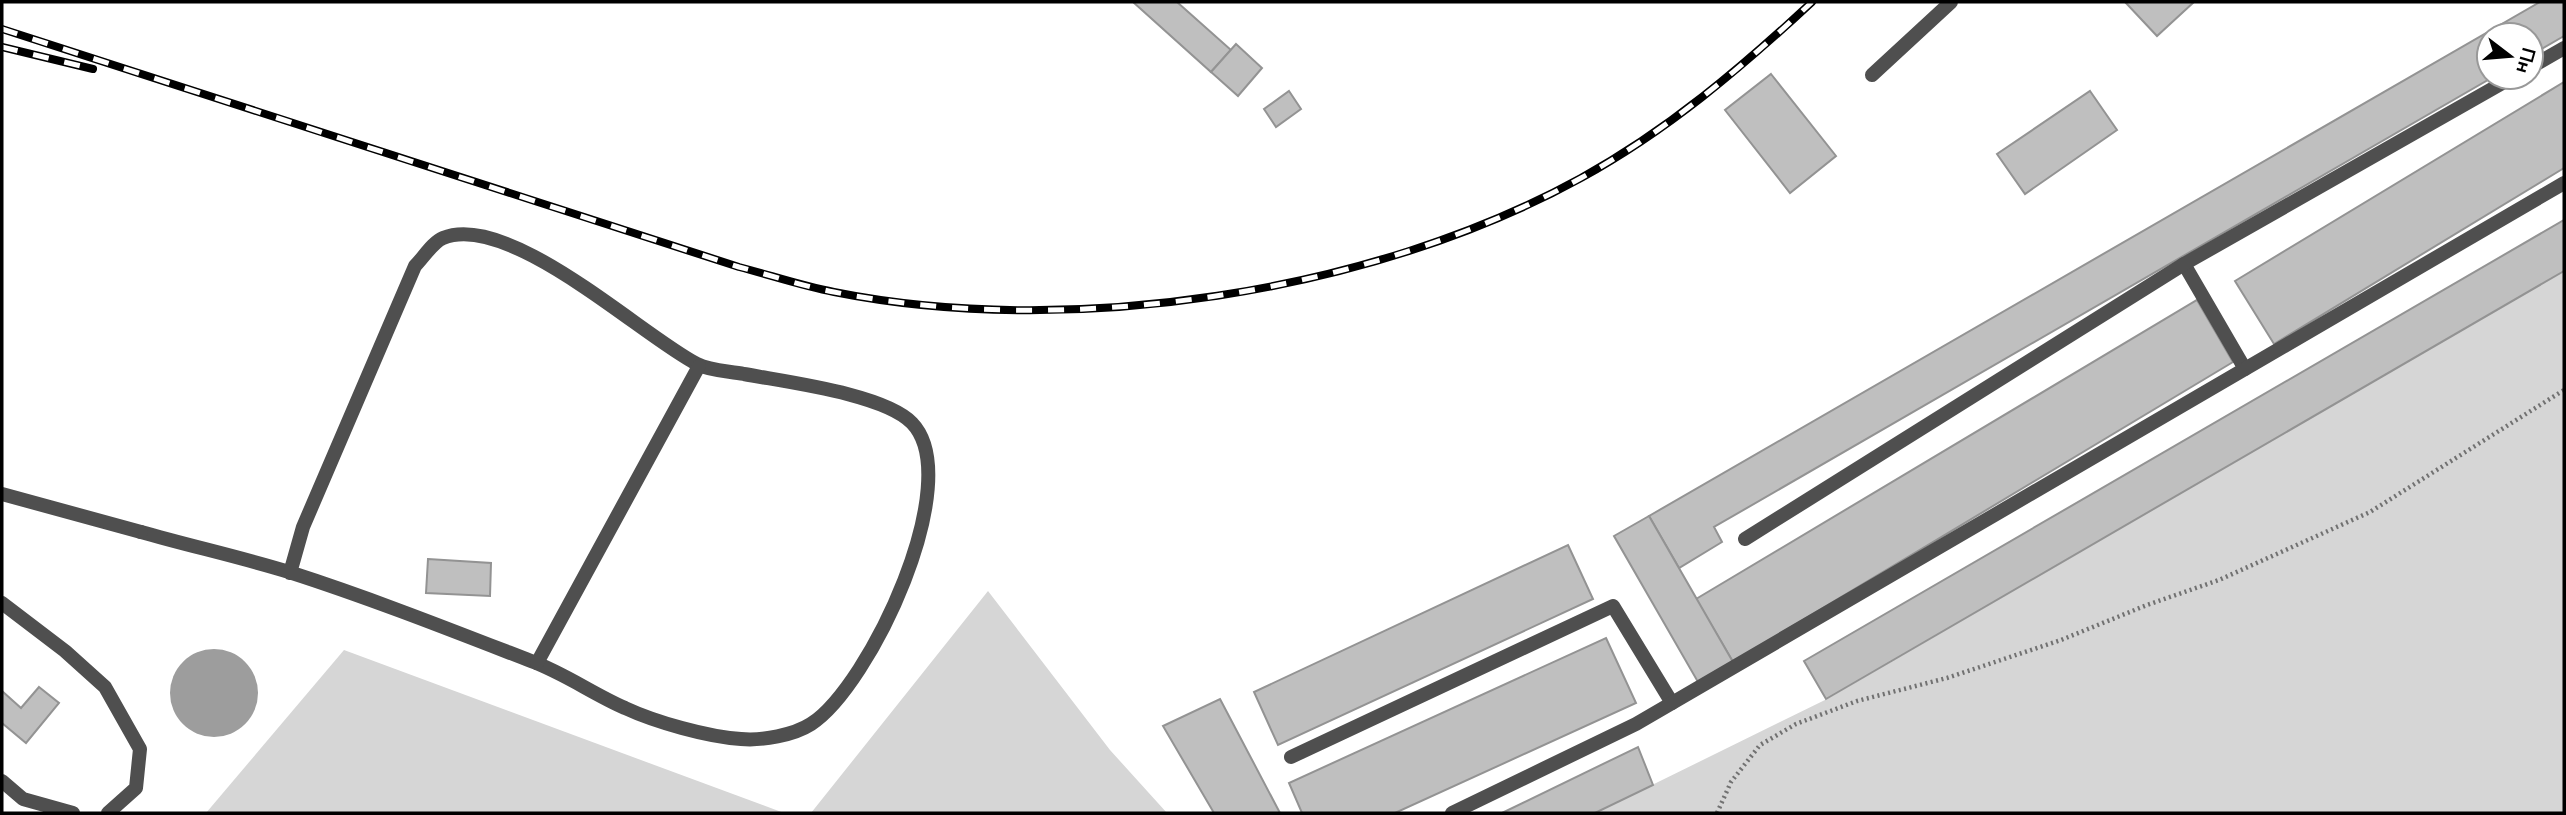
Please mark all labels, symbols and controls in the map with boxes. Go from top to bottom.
north arrow [2475,21,2545,91]
text: Пн [2509,44,2541,77]

